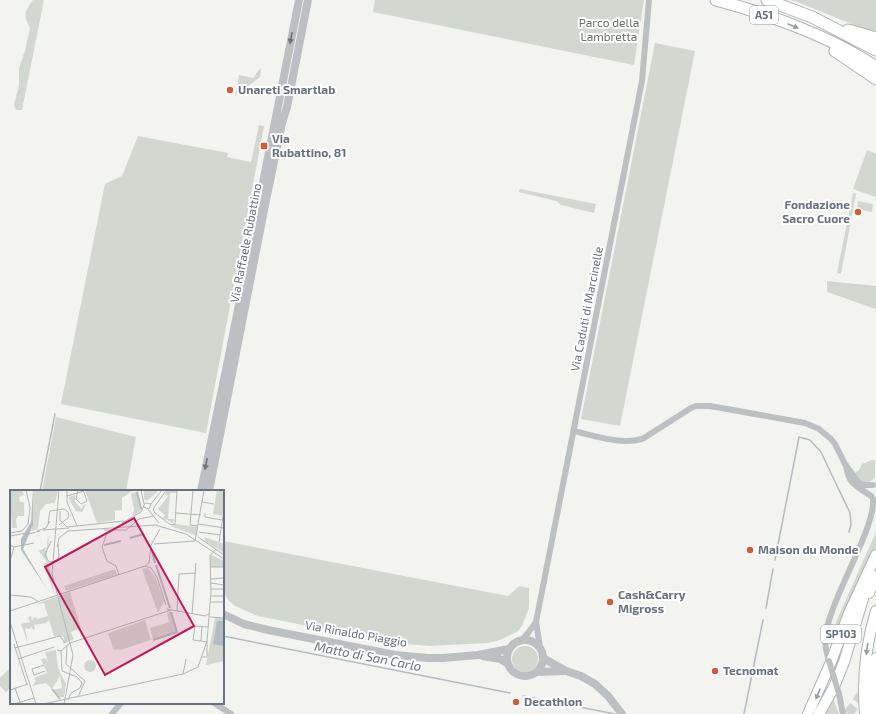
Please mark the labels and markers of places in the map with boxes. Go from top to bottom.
place label: Unareti Smartlab [238,82,335,96]
marker: Unareti Smartlab [225,85,235,95]
place label: Via Rubattino, 81 [272,131,346,159]
marker: Via Rubattino, 81 [259,141,269,151]
place label: Fondazione Sacro Cuore [782,197,850,225]
marker: Fondazione Sacro Cuore [853,207,863,217]
place label: Maison du Monde [758,542,859,556]
marker: Maison du Monde [745,545,755,555]
place label: Cash&Carry Migross [618,587,686,615]
marker: Cash&Carry Migross [605,597,615,607]
place label: Tecnomat [723,663,779,677]
marker: Tecnomat [710,666,720,676]
place label: Decathlon [524,694,582,708]
marker: Decathlon [511,697,521,707]

